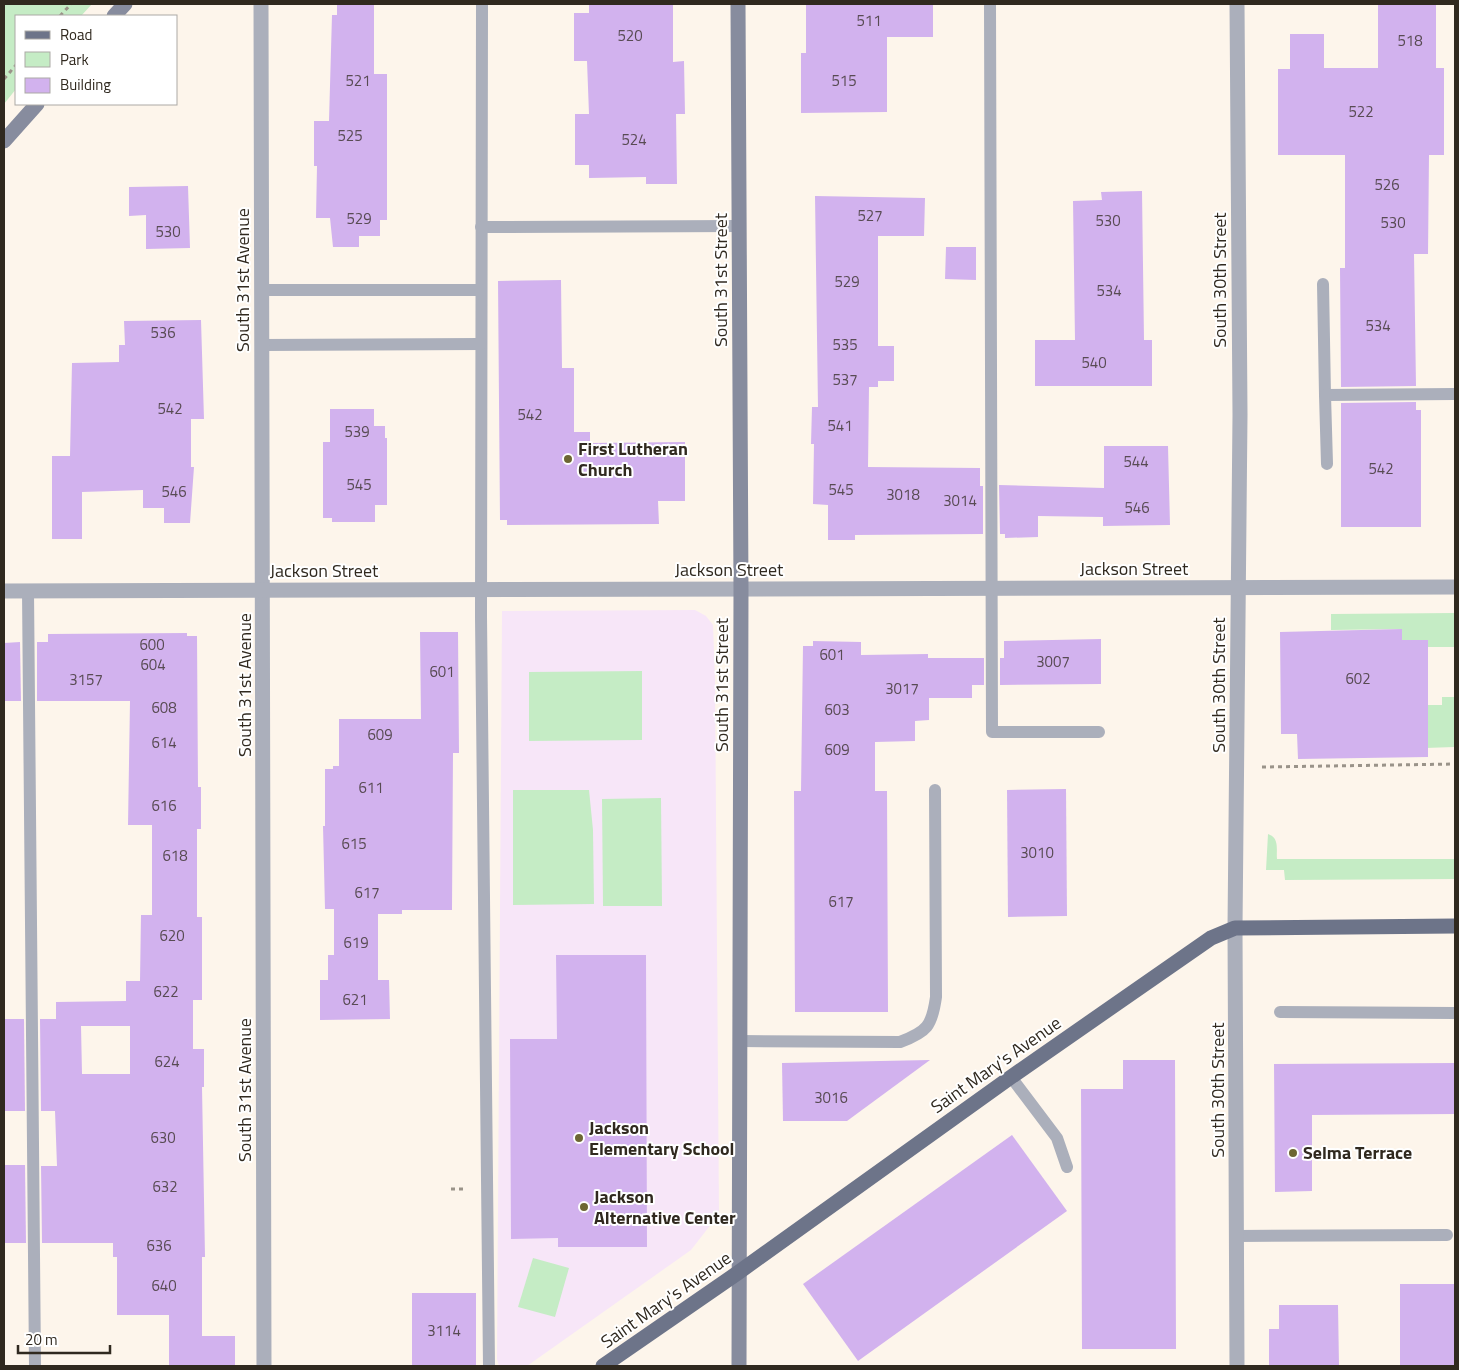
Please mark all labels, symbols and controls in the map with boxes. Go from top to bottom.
house number: 511 [856,9,882,32]
legend [15,15,178,105]
text: Road [60,23,92,46]
house number: 520 [617,24,643,47]
house number: 518 [1397,29,1423,52]
text: Park [60,48,89,71]
house number: 521 [345,69,371,92]
house number: 515 [831,69,857,92]
text: Building [60,73,111,96]
house number: 522 [1348,100,1374,123]
house number: 525 [337,124,363,147]
house number: 524 [621,128,647,151]
house number: 526 [1374,173,1400,196]
house number: 527 [857,204,883,227]
house number: 529 [346,207,372,230]
street label: South 31st Avenue [229,208,256,352]
house number: 530 [1095,209,1121,232]
house number: 530 [1380,211,1406,234]
street label: South 31st Street [707,212,734,347]
street label: South 30th Street [1206,212,1233,348]
house number: 530 [155,220,181,243]
house number: 529 [834,270,860,293]
house number: 534 [1096,279,1122,302]
house number: 534 [1365,314,1391,337]
house number: 536 [150,321,176,344]
house number: 535 [832,333,858,356]
house number: 540 [1081,351,1107,374]
house number: 537 [832,368,858,391]
house number: 542 [157,397,183,420]
house number: 542 [517,403,543,426]
house number: 541 [827,414,853,437]
house number: 539 [344,420,370,443]
place label: First Lutheran Church [578,435,688,483]
house number: 544 [1123,450,1149,473]
marker: First Lutheran Church [562,453,574,465]
house number: 542 [1368,457,1394,480]
house number: 545 [346,473,372,496]
house number: 545 [828,478,854,501]
house number: 546 [161,480,187,503]
house number: 3018 [886,483,920,506]
house number: 3014 [943,489,977,512]
house number: 546 [1124,496,1150,519]
street label: Jackson Street [1080,555,1189,582]
street label: Jackson Street [675,556,784,583]
street label: Jackson Street [270,557,379,584]
street label: South 31st Avenue [231,613,258,757]
street label: South 31st Street [708,617,735,752]
street label: South 30th Street [1205,617,1232,753]
house number: 600 [139,633,165,656]
house number: 601 [819,643,845,666]
house number: 3007 [1036,650,1070,673]
house number: 604 [140,653,166,676]
house number: 601 [429,660,455,683]
house number: 602 [1345,667,1371,690]
house number: 3157 [69,668,103,691]
house number: 3017 [885,677,919,700]
house number: 608 [151,696,177,719]
house number: 603 [824,698,850,721]
house number: 609 [367,723,393,746]
house number: 614 [151,731,177,754]
house number: 609 [824,738,850,761]
house number: 611 [358,776,384,799]
house number: 616 [151,794,177,817]
house number: 615 [341,832,367,855]
house number: 3010 [1020,841,1054,864]
house number: 618 [162,844,188,867]
house number: 617 [354,881,380,904]
house number: 617 [828,890,854,913]
house number: 620 [159,924,185,947]
house number: 619 [343,931,369,954]
house number: 622 [153,980,179,1003]
house number: 621 [342,988,368,1011]
street label: Saint Mary's Avenue [925,1009,1067,1120]
street label: South 31st Avenue [231,1018,258,1162]
street label: South 30th Street [1204,1022,1231,1158]
house number: 624 [154,1050,180,1073]
house number: 3016 [814,1086,848,1109]
place label: Jackson Elementary School [589,1114,734,1162]
house number: 630 [150,1126,176,1149]
marker: Jackson Elementary School [573,1132,585,1144]
place label: Selma Terrace [1303,1139,1412,1166]
marker: Selma Terrace [1287,1147,1299,1159]
house number: 632 [152,1175,178,1198]
place label: Jackson Alternative Center [594,1183,736,1231]
marker: Jackson Alternative Center [578,1201,590,1213]
house number: 636 [146,1234,172,1257]
street label: Saint Mary's Avenue [595,1244,737,1355]
house number: 640 [151,1274,177,1297]
house number: 3114 [427,1319,461,1342]
scale bar [18,1322,110,1354]
text: 20 m [25,1328,58,1351]

